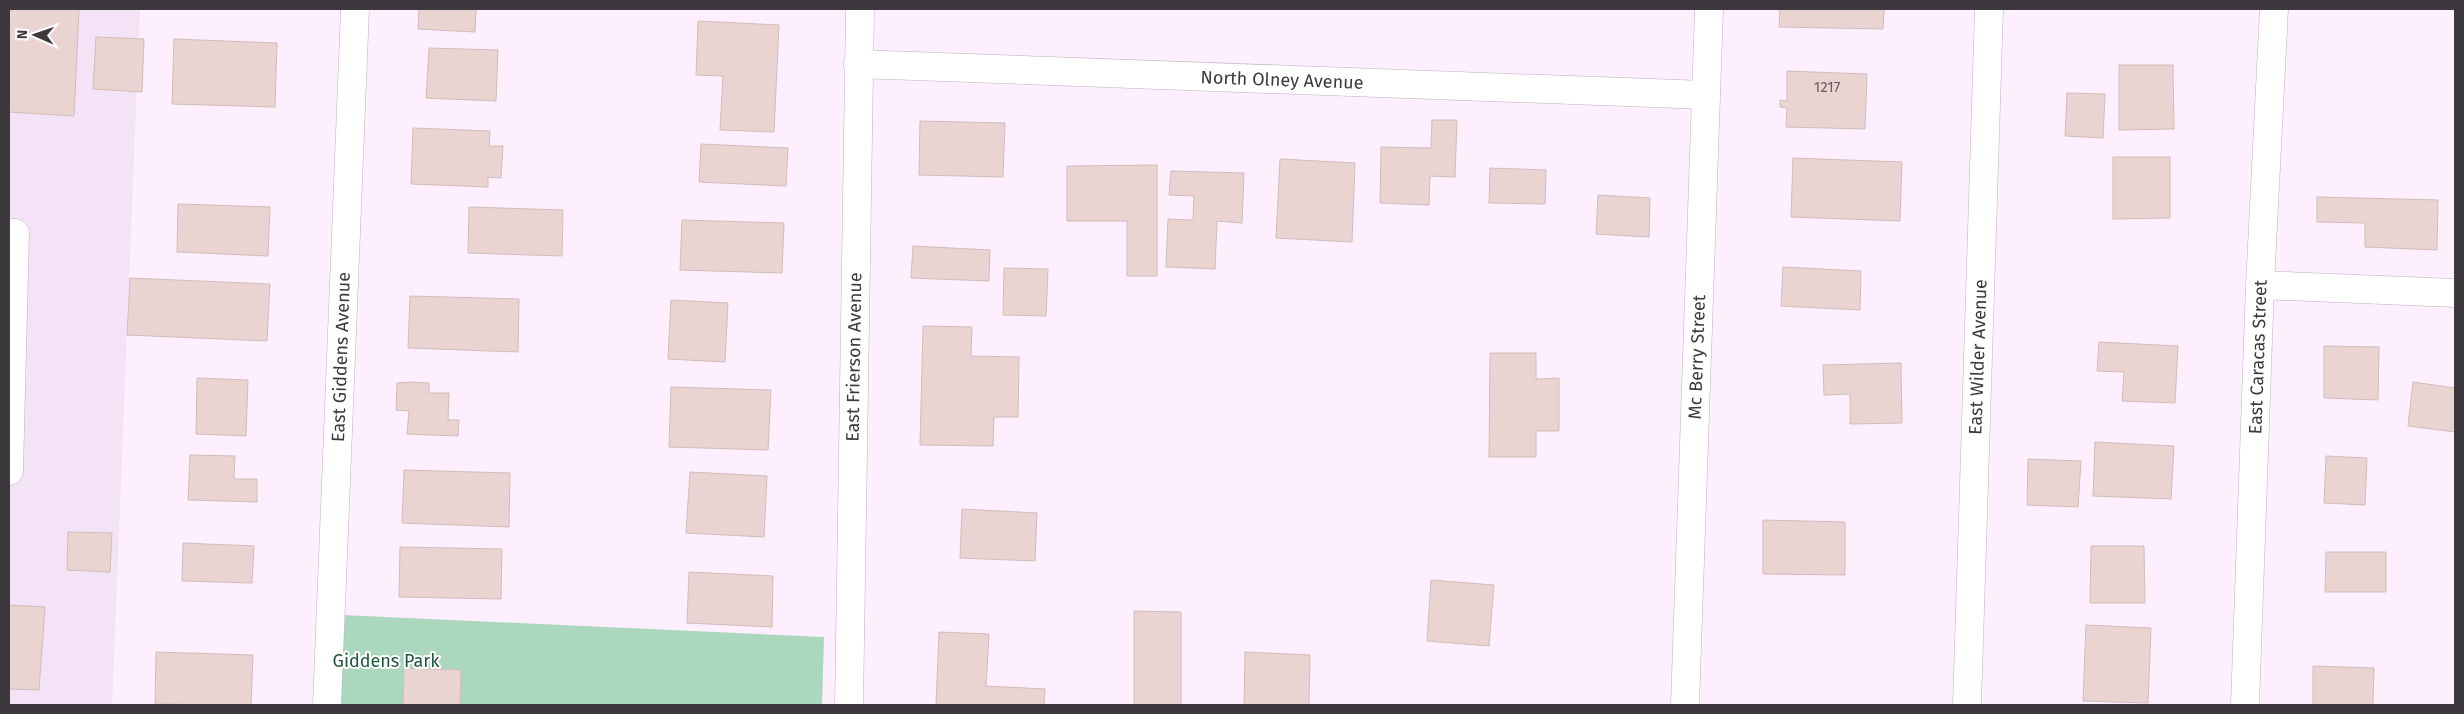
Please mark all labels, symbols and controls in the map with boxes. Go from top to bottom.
north arrow [10,10,60,60]
text: N [14,30,31,40]
street label: North Olney Avenue [1200,66,1364,94]
house number: 1217 [1814,78,1841,96]
street label: East Giddens Avenue [327,272,355,442]
street label: East Frierson Avenue [842,272,866,442]
street label: East Wilder Avenue [1964,279,1992,435]
street label: East Caracas Street [2244,279,2272,435]
street label: Mc Berry Street [1684,294,1710,420]
park label: Giddens Park [333,650,440,672]

